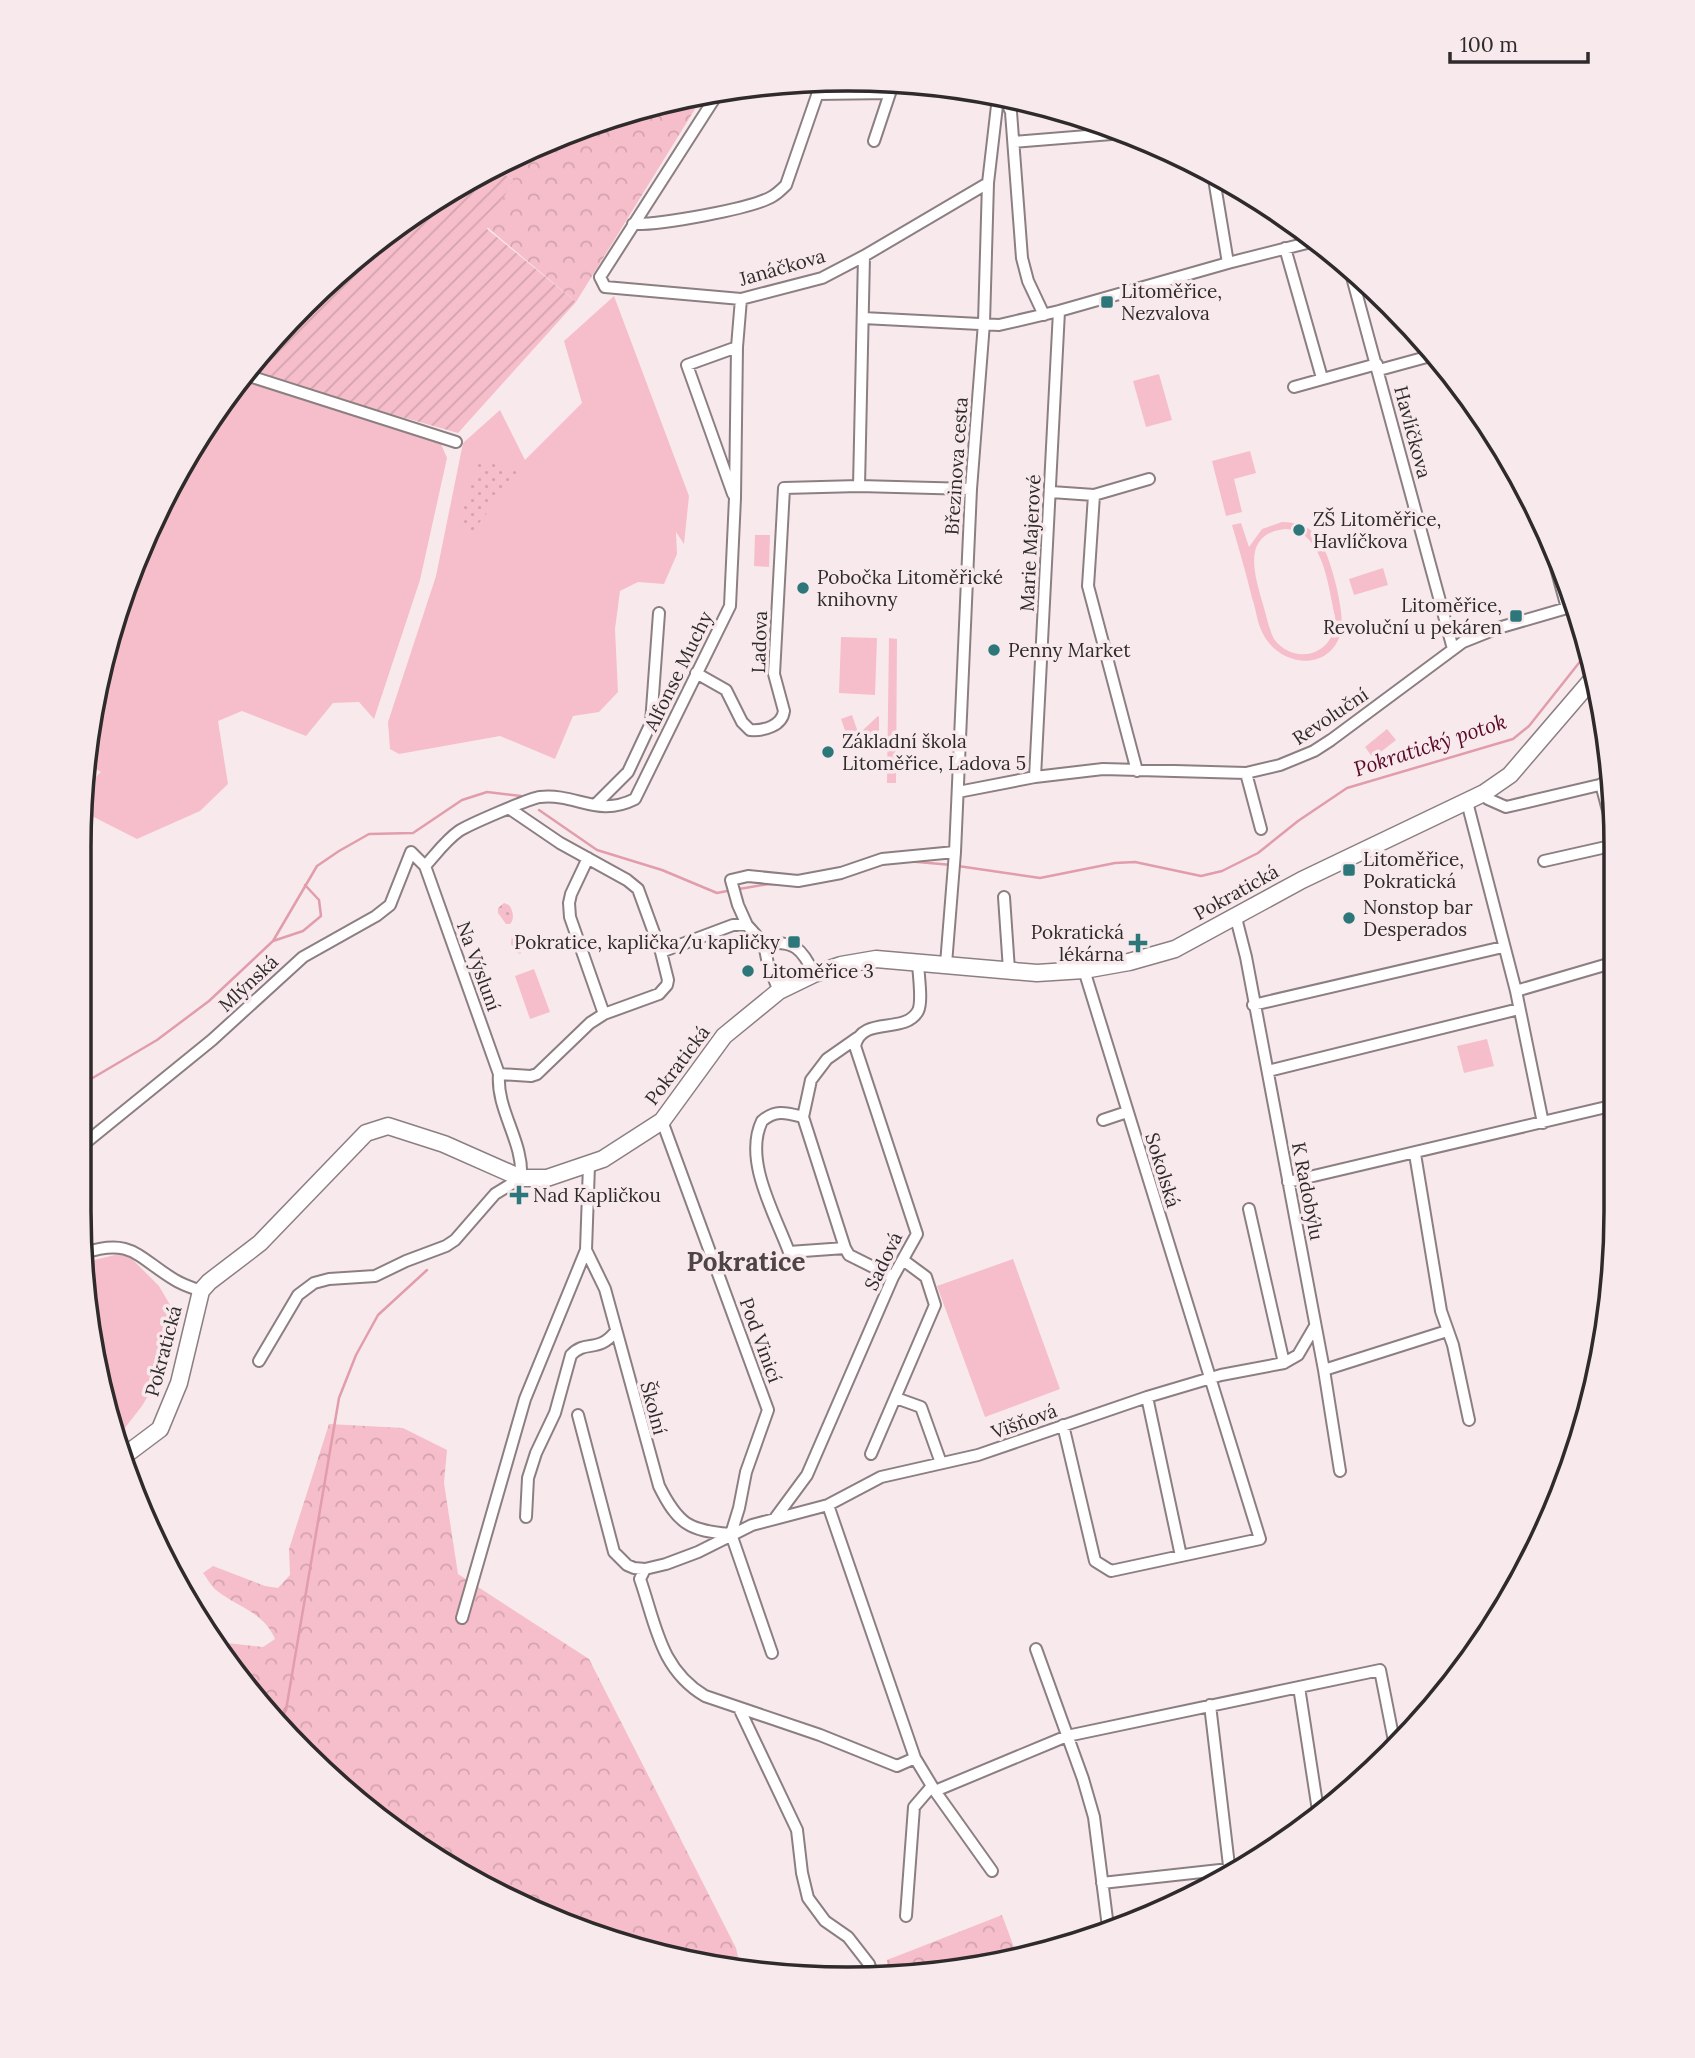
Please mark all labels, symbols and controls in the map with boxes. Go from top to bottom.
scale bar [1450,21,1588,65]
text: 100 m [1460,31,1518,58]
street label: Janáčkova [735,243,828,291]
place label: Litoměřice, Nezvalova [1121,279,1222,325]
marker: Litoměřice, Nezvalova [1099,294,1115,310]
street label: Havlíčkova [1389,383,1437,481]
street label: Březinova cesta [939,396,973,536]
street label: Marie Majerové [1014,474,1046,612]
place label: ZŠ Litoměřice, Havlíčkova [1313,507,1441,553]
marker: ZŠ Litoměřice, Havlíčkova [1291,522,1307,538]
place label: Pobočka Litoměřické knihovny [817,565,1003,611]
marker: Pobočka Litoměřické knihovny [795,580,811,596]
place label: Litoměřice, Revoluční u pekáren [1323,593,1502,639]
street label: Alfonse Muchy [638,607,717,736]
marker: Litoměřice, Revoluční u pekáren [1508,608,1524,624]
street label: Ladova [746,610,772,674]
place label: Penny Market [1008,638,1131,662]
marker: Penny Market [986,642,1002,658]
street label: Revoluční [1288,682,1372,750]
water label: Pokratický potok [1350,708,1510,782]
place label: Základní škola Litoměřice, Ladova 5 [842,729,1026,775]
marker: Základní škola Litoměřice, Ladova 5 [820,744,836,760]
place label: Litoměřice, Pokratická [1363,847,1464,893]
street label: Pokratická [1189,859,1283,925]
marker: Litoměřice, Pokratická [1341,862,1357,878]
place label: Nonstop bar Desperados [1363,895,1473,941]
marker: Nonstop bar Desperados [1341,910,1357,926]
street label: Na Výsluní [452,918,506,1014]
place label: Pokratická lékárna [1031,920,1124,966]
place label: Pokratice, kaplička/u kapličky [514,930,780,955]
marker: Pokratice, kaplička/u kapličky [786,934,802,950]
marker: Pokratická lékárna [1130,935,1146,951]
street label: Mlýnská [213,949,283,1017]
place label: Litoměřice 3 [762,959,874,983]
marker: Litoměřice 3 [740,963,756,979]
street label: Pokratická [639,1020,715,1109]
street label: Sokolská [1140,1130,1186,1211]
street label: K Radobýlu [1287,1140,1329,1242]
place label: Nad Kapličkou [533,1183,661,1207]
marker: Nad Kapličkou [511,1187,527,1203]
street label: Sadová [859,1228,907,1294]
district label: Pokratice [687,1245,805,1278]
street label: Pod Vinicí [735,1294,787,1386]
street label: Pokratická [139,1303,187,1399]
street label: Školní [635,1379,673,1437]
street label: Višňová [987,1398,1060,1444]

